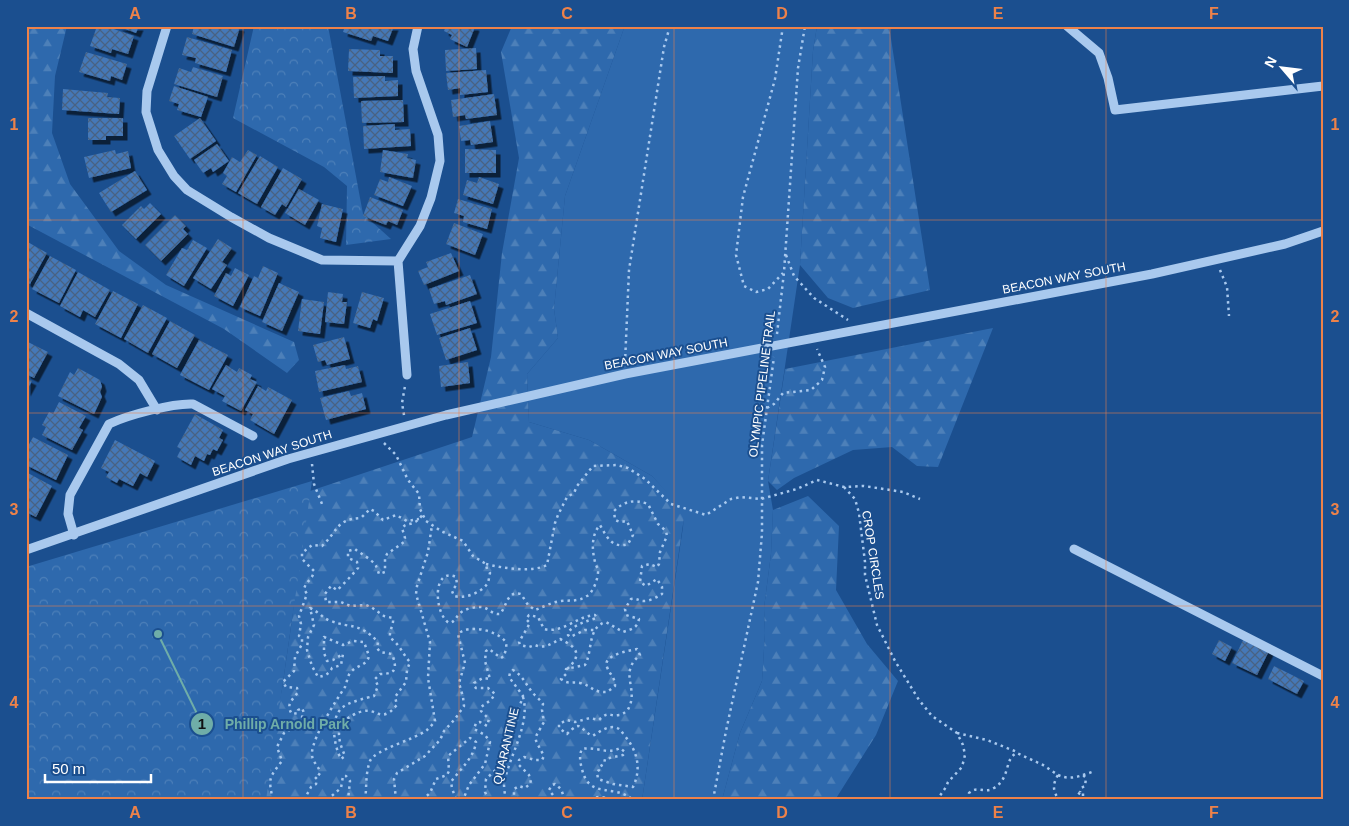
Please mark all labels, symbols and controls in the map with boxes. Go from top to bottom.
text: A [129,5,141,22]
text: B [345,5,357,22]
text: C [561,5,573,22]
text: D [776,5,788,22]
text: E [993,5,1004,22]
text: F [1209,5,1219,22]
north arrow [1256,42,1306,92]
text: N [1261,54,1280,70]
text: 1 [10,116,19,133]
text: 1 [1331,116,1340,133]
street label: BEACON WAY SOUTH [1001,259,1127,297]
text: 2 [10,308,19,325]
text: 2 [1331,308,1340,325]
street label: OLYMPIC PIPELINE TRAIL [746,310,778,458]
street label: BEACON WAY SOUTH [603,335,729,373]
street label: BEACON WAY SOUTH [210,427,334,479]
text: 3 [10,501,19,518]
text: 3 [1331,501,1340,518]
street label: CROP CIRCLES [859,510,887,600]
text: 4 [10,694,19,711]
text: 4 [1331,694,1340,711]
street label: QUARANTINE [490,706,522,786]
callout: Phillip Arnold Park [189,710,359,739]
text: 1 [198,715,206,732]
text: Phillip Arnold Park [225,716,350,732]
scale bar [45,751,151,783]
text: 50 m [52,760,85,777]
text: A [129,804,141,821]
text: B [345,804,357,821]
text: C [561,804,573,821]
text: D [776,804,788,821]
text: E [993,804,1004,821]
text: F [1209,804,1219,821]

